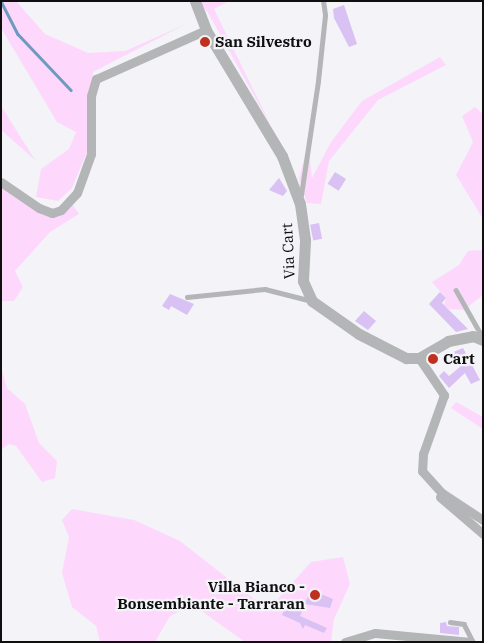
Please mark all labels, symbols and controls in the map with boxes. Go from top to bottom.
place label: San Silvestro [215,33,312,51]
marker: San Silvestro [199,36,211,48]
street label: Via Cart [278,223,298,279]
place label: Cart [443,350,475,368]
marker: Cart [427,353,439,365]
place label: Villa Bianco - Bonsembiante - Tarraran [117,577,305,612]
marker: Villa Bianco - Bonsembiante - Tarraran [309,589,321,601]

